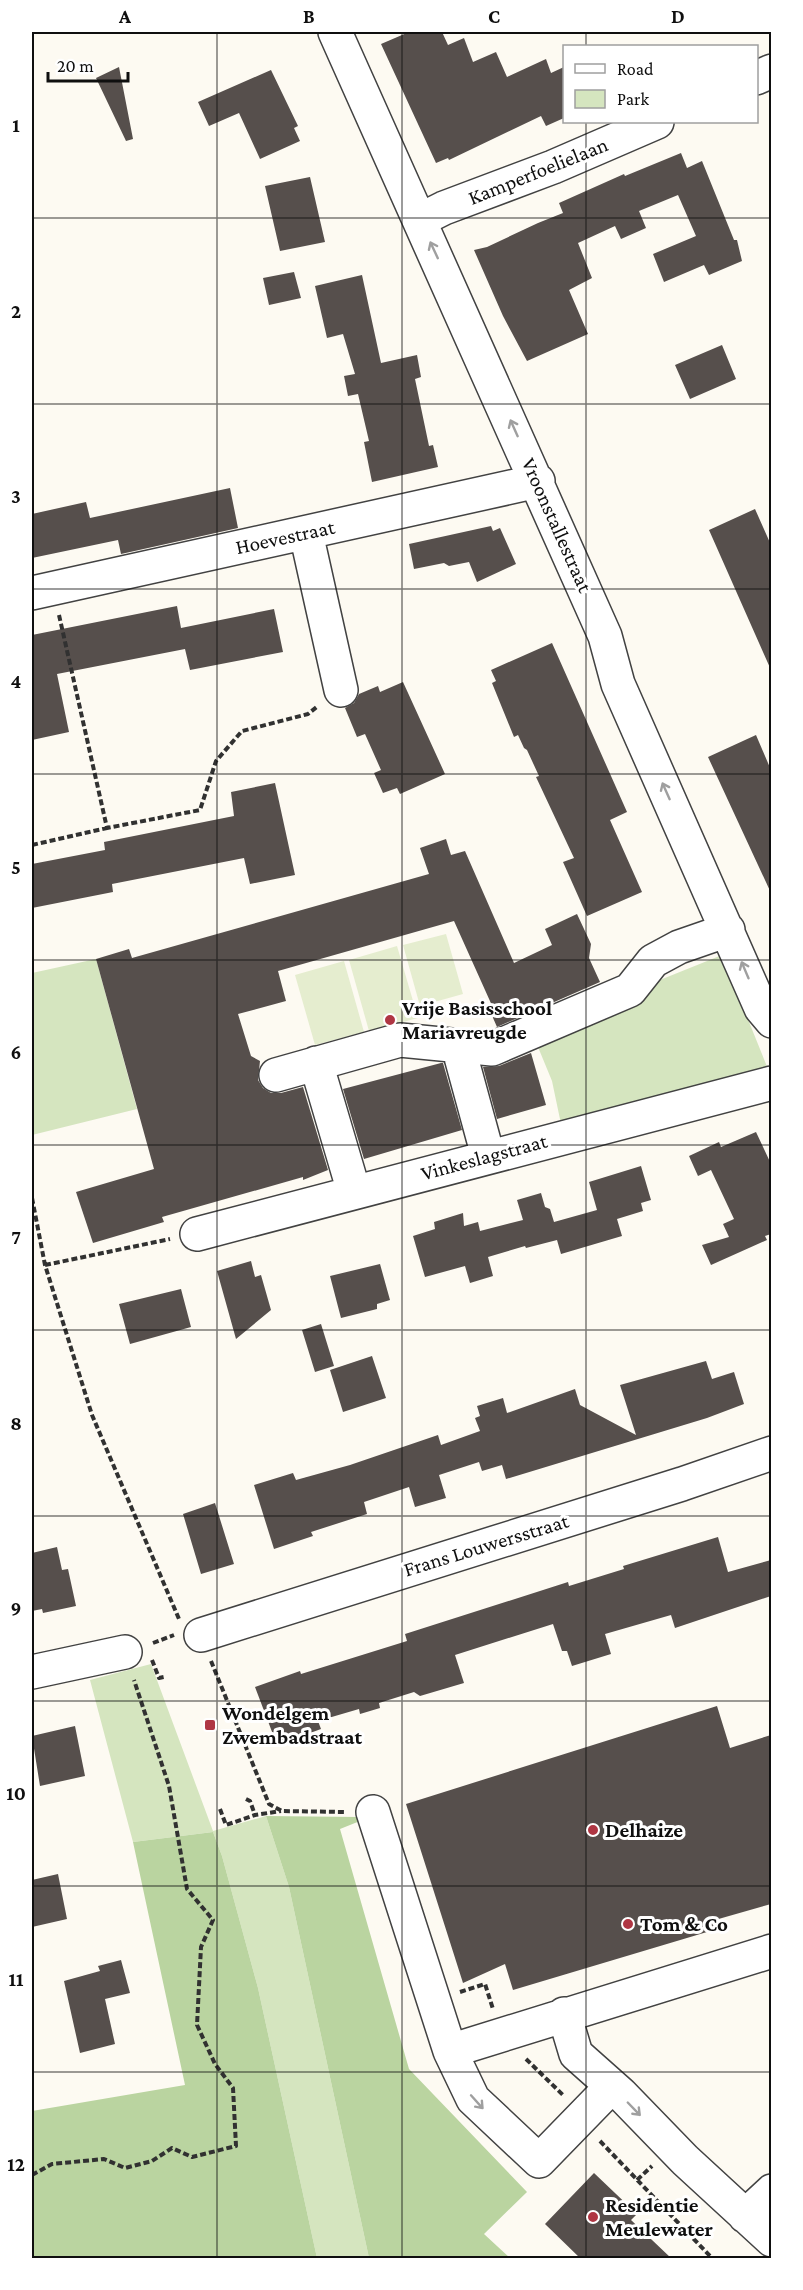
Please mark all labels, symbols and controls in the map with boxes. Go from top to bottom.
text: A [118,5,132,27]
text: B [303,5,315,27]
text: C [488,5,500,27]
text: D [671,5,685,27]
scale bar [48,45,128,83]
legend [563,45,758,123]
text: 20 m [57,56,94,76]
text: Road [617,59,654,79]
text: Park [617,89,649,109]
text: 1 [12,114,20,136]
street label: Kamperfoelielaan [465,132,611,210]
one-way arrow [427,242,439,260]
text: 2 [11,300,21,322]
one-way arrow [508,419,519,438]
street label: Vroonstallestraat [517,454,598,597]
text: 3 [11,485,21,507]
street label: Hoevestraat [233,515,338,559]
text: 4 [11,670,22,692]
one-way arrow [659,783,671,801]
text: 5 [11,856,21,878]
one-way arrow [739,961,750,979]
place label: Vrije Basisschool Mariavreugde [401,996,552,1044]
marker: Vrije Basisschool Mariavreugde [383,1013,397,1027]
text: 6 [11,1041,21,1063]
street label: Vinkeslagstraat [418,1128,551,1185]
text: 7 [11,1226,21,1248]
text: 8 [10,1412,22,1434]
street label: Frans Louwersstraat [401,1508,572,1582]
text: 9 [11,1597,21,1619]
place label: Wondelgem Zwembadstraat [221,1701,362,1749]
marker: Wondelgem Zwembadstraat [203,1718,217,1732]
text: 10 [6,1782,26,1804]
place label: Delhaize [605,1818,683,1842]
marker: Delhaize [586,1823,600,1837]
place label: Tom & Co [640,1912,728,1936]
marker: Tom & Co [621,1917,635,1931]
text: 11 [9,1968,24,1990]
one-way arrow [470,2094,484,2109]
one-way arrow [627,2101,642,2116]
text: 12 [7,2153,25,2175]
place label: Residentie Meulewater [605,2193,713,2241]
marker: Residentie Meulewater [586,2210,600,2224]

